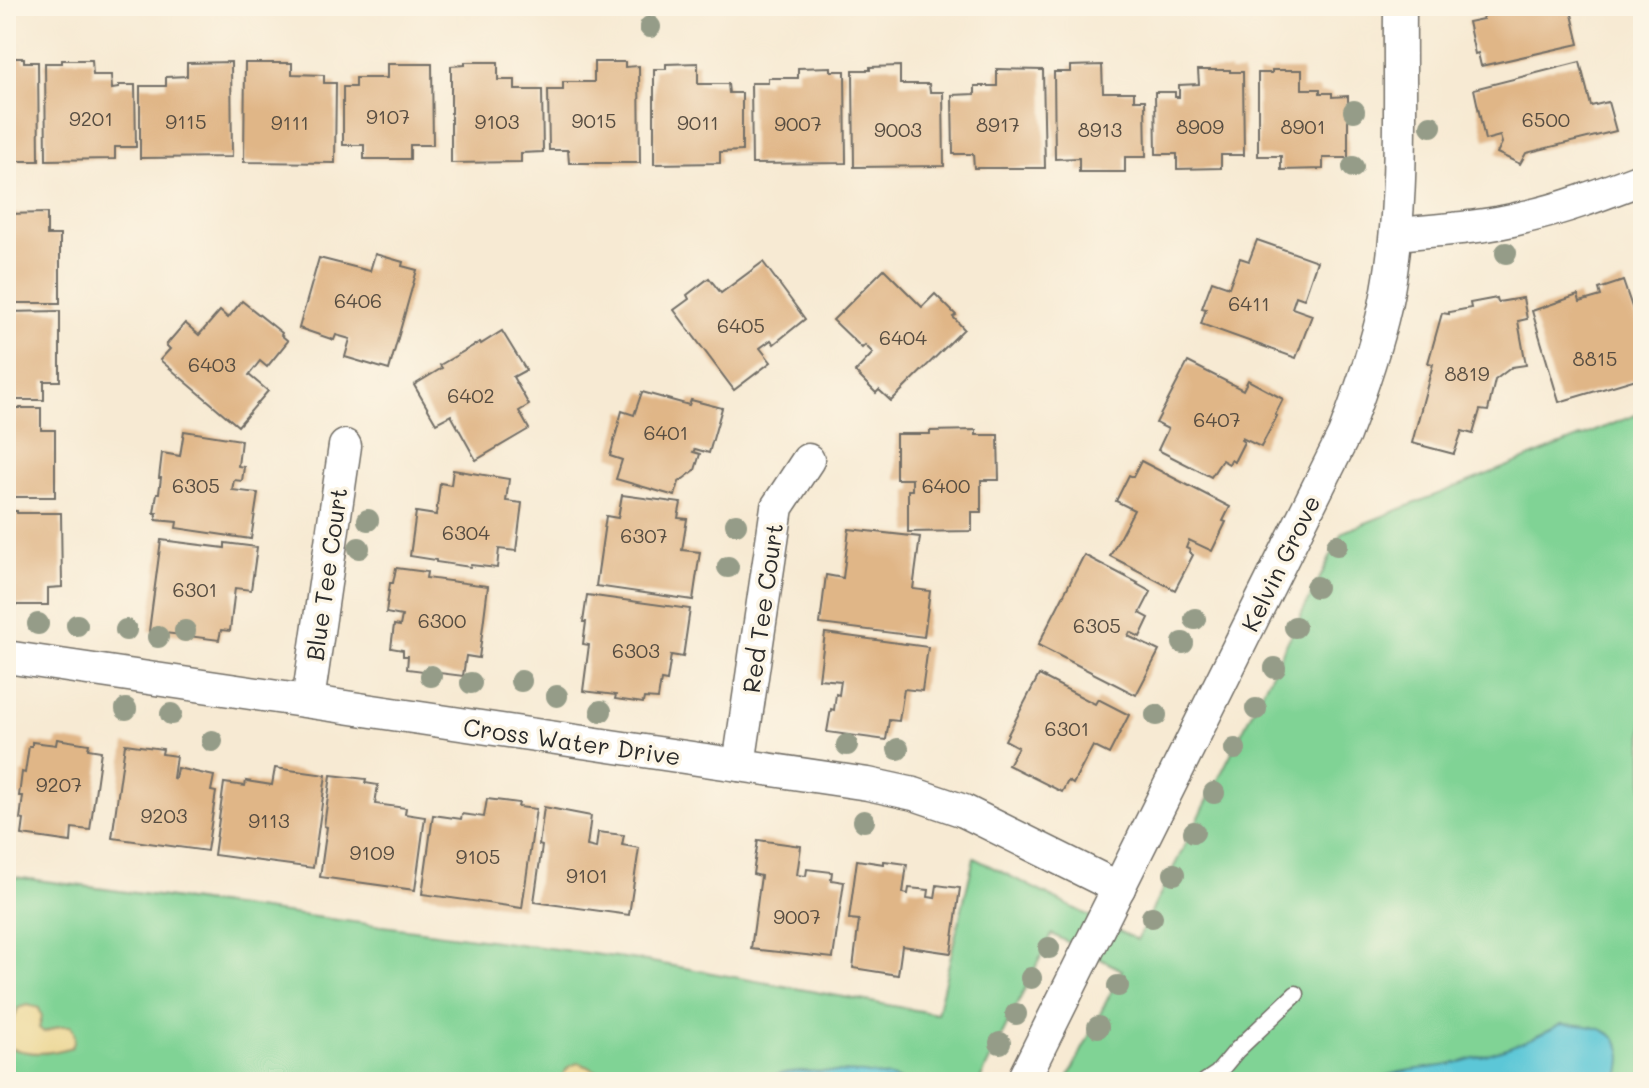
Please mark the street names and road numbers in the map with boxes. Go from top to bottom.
street label: Blue Tee Court [299,485,353,663]
street label: Kelvin Grove [1234,490,1326,636]
street label: Red Tee Court [735,521,789,695]
street label: Cross Water Drive [461,710,683,772]

